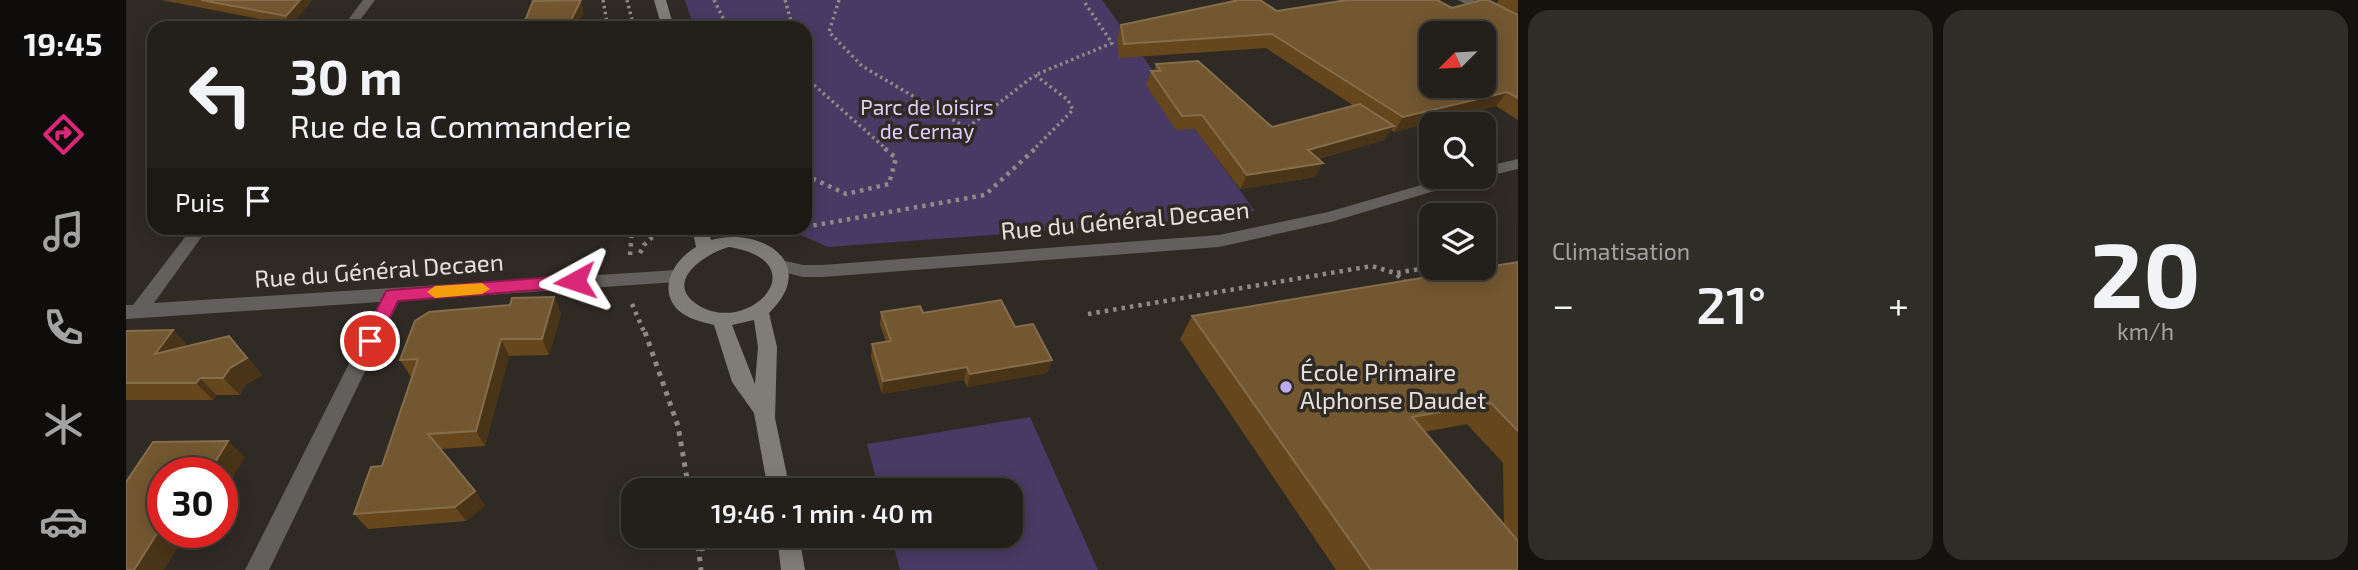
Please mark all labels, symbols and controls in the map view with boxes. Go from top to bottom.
north arrow [1419,21,1496,98]
map controls [1419,21,1496,280]
text: 19:45 [24,24,102,62]
text: 30 m [290,46,402,105]
icon: left [175,49,266,140]
park label: Parc de loisirs de Cernay [860,94,994,143]
text: Rue de la Commanderie [290,106,631,144]
icon: directions [39,110,88,159]
button: search [1419,112,1496,189]
icon: arrive [239,182,277,220]
text: Puis [175,186,225,217]
street label: Rue du Général Decaen [999,194,1250,245]
button: layers [1419,203,1496,280]
icon: music [39,207,88,256]
text: 20 [2090,217,2201,326]
text: Climatisation [1552,237,1690,265]
position arrow [538,244,612,318]
street label: Rue du Général Decaen [253,246,504,293]
text: 21° [1696,272,1766,334]
text: − [1552,281,1574,327]
text: + [1888,281,1909,327]
icon: phone [39,303,88,352]
pin [340,311,400,371]
text: km/h [2117,317,2174,345]
icon: arrive [351,322,389,360]
place label: École Primaire Alphonse Daudet [1300,357,1487,414]
marker: École Primaire Alphonse Daudet [1278,379,1294,395]
icon: climate [39,400,88,449]
speed limit sign: 30 [147,457,238,548]
icon: car [39,497,88,546]
text: 19:46 · 1 min · 40 m [711,497,933,528]

